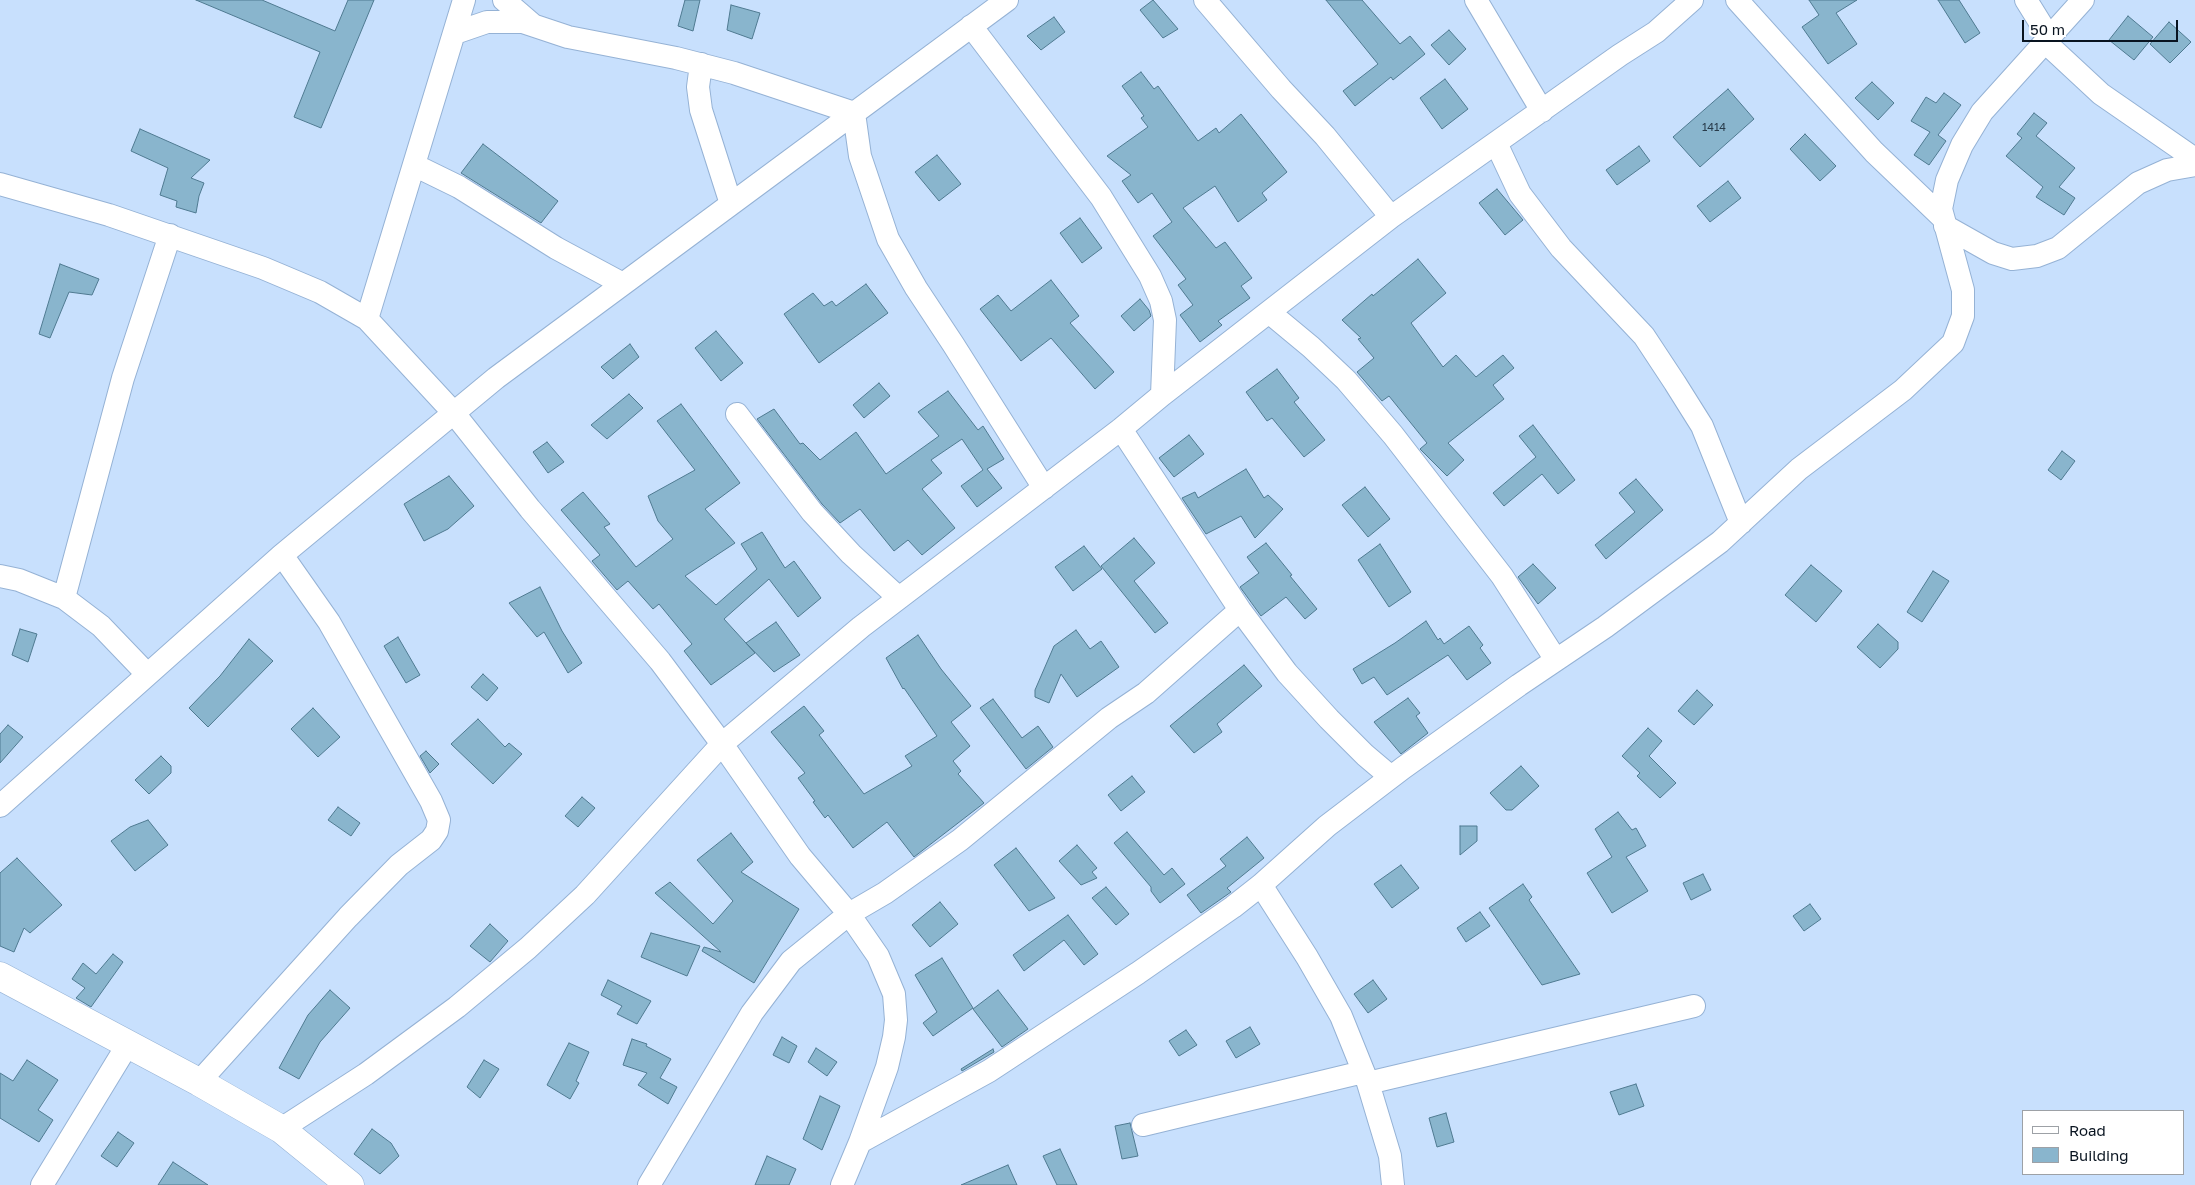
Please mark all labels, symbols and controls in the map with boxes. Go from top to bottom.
scale bar [2025,10,2181,42]
text: 50 m [2030,20,2065,38]
house number: 1414 [1702,121,1726,135]
legend [2022,1110,2185,1175]
text: Road [2069,1121,2106,1139]
text: Building [2069,1146,2129,1164]

